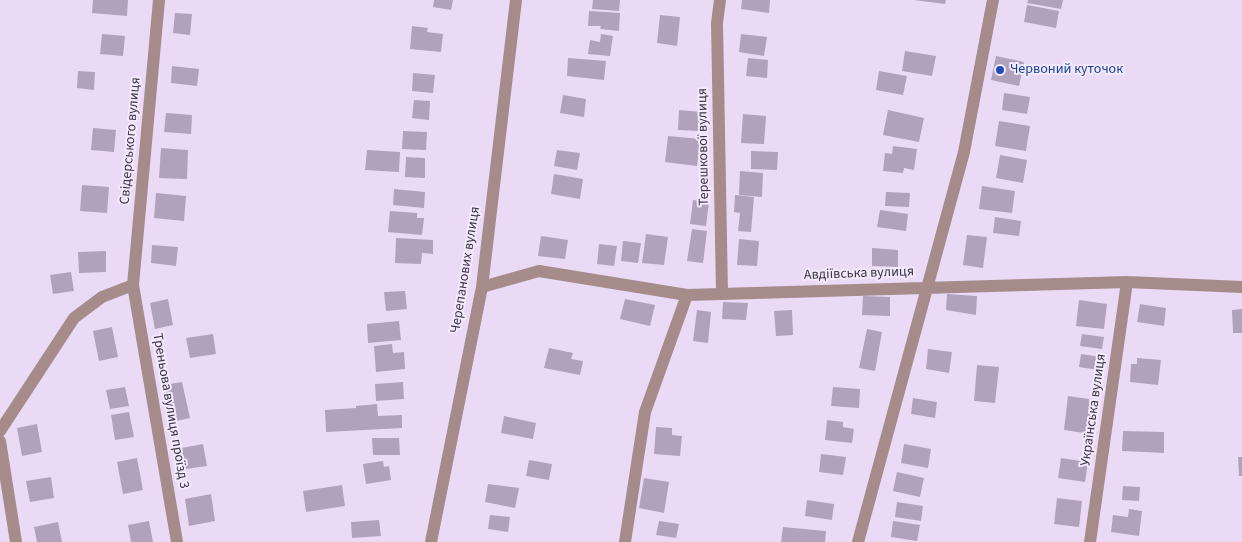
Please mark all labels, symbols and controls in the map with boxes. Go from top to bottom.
place label: Червоний куточок [1010,62,1123,78]
marker: Червоний куточок [994,64,1006,76]
street label: Свiдерського вулиця [117,77,145,205]
street label: Терешкової вулиця [695,88,713,206]
street label: Черепанових вулиця [448,205,484,335]
street label: Авдіївська вулиця [804,264,914,284]
street label: Треньова вулиця проїзд 3 [148,332,192,490]
street label: Українська вулиця [1078,353,1110,467]

